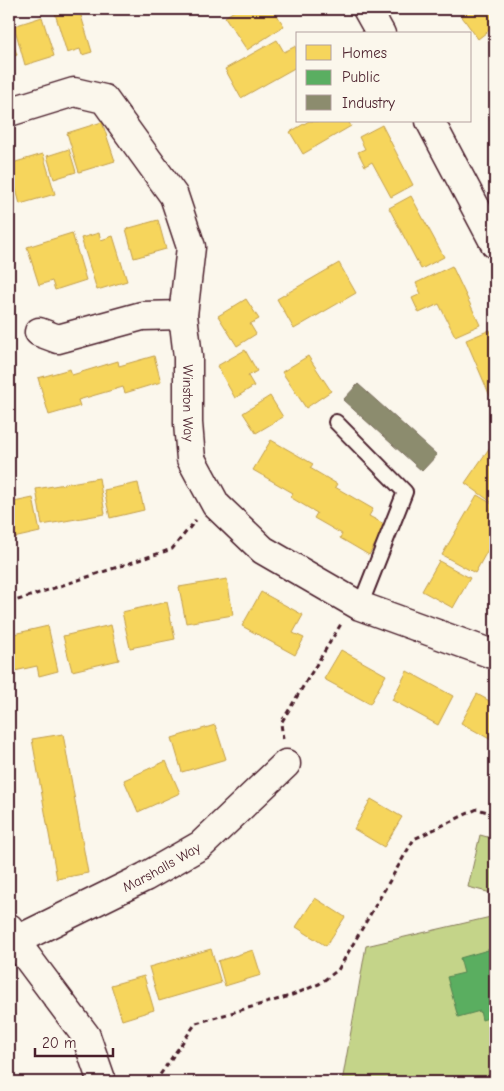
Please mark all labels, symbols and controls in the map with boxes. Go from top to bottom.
legend [296,32,472,122]
text: Homes [342,44,387,62]
text: Public [342,68,380,86]
text: Industry [342,94,395,112]
street label: Winston Way [179,365,198,443]
street label: Marshalls Way [120,839,204,896]
scale bar [35,1026,112,1058]
text: 20 m [42,1034,76,1052]

